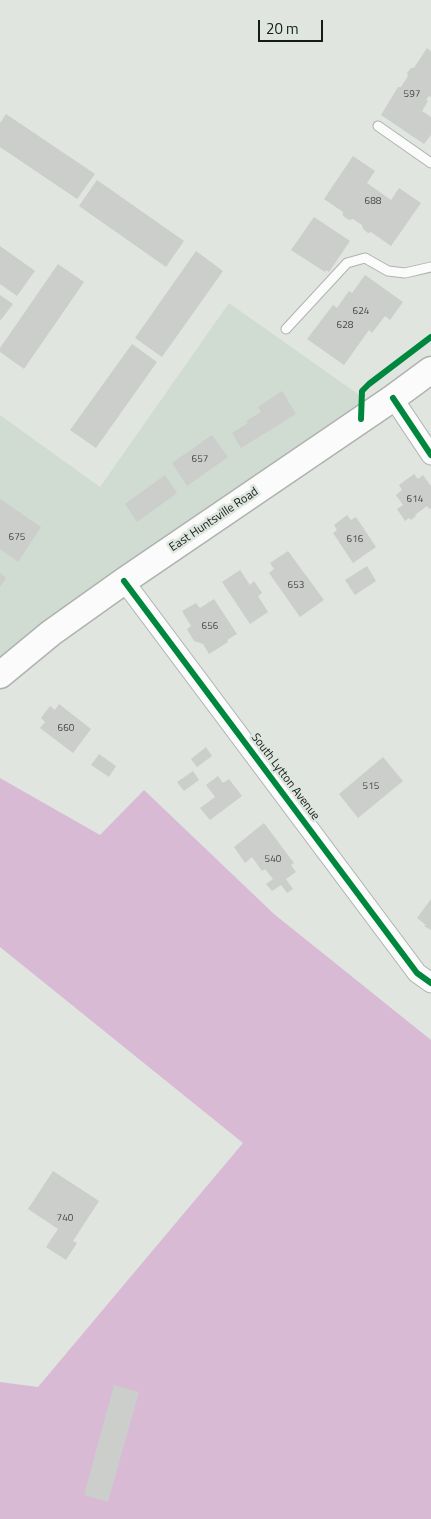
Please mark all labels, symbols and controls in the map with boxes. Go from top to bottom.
scale bar [261,10,326,42]
text: 20 m [266,17,299,40]
house number: 597 [404,89,420,101]
house number: 688 [365,196,381,208]
house number: 624 [353,306,369,318]
house number: 628 [337,320,353,332]
house number: 657 [192,454,208,466]
street label: East Huntsville Road [167,485,261,555]
house number: 614 [407,494,423,506]
house number: 675 [9,532,25,544]
house number: 616 [347,534,363,546]
house number: 653 [288,580,304,592]
house number: 656 [202,621,218,633]
house number: 660 [58,723,74,735]
street label: South Lytton Avenue [248,731,322,823]
house number: 515 [363,781,379,793]
house number: 540 [265,854,281,866]
house number: 740 [57,1213,73,1225]

